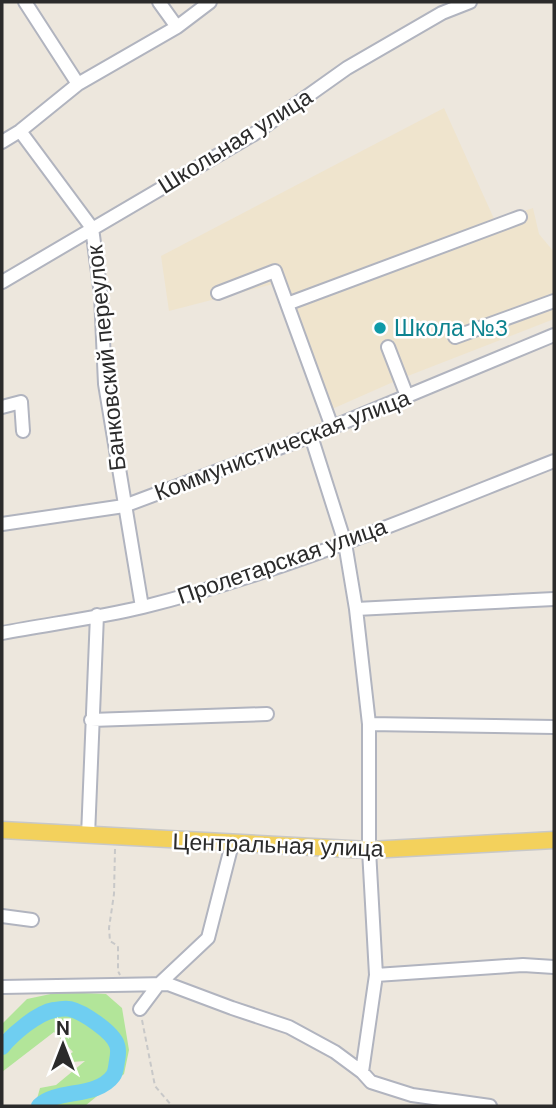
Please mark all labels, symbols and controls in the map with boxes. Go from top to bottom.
street label: Школьная улица [152,81,318,200]
street label: Банковский переулок [79,243,133,473]
place label: Школа №3 [394,313,508,343]
marker: Школа №3 [372,320,388,336]
street label: Коммунистическая улица [150,382,414,508]
street label: Пролетарская улица [173,511,391,611]
street label: Центральная улица [172,826,384,864]
north arrow [28,1010,98,1080]
text: N [56,1016,70,1041]

